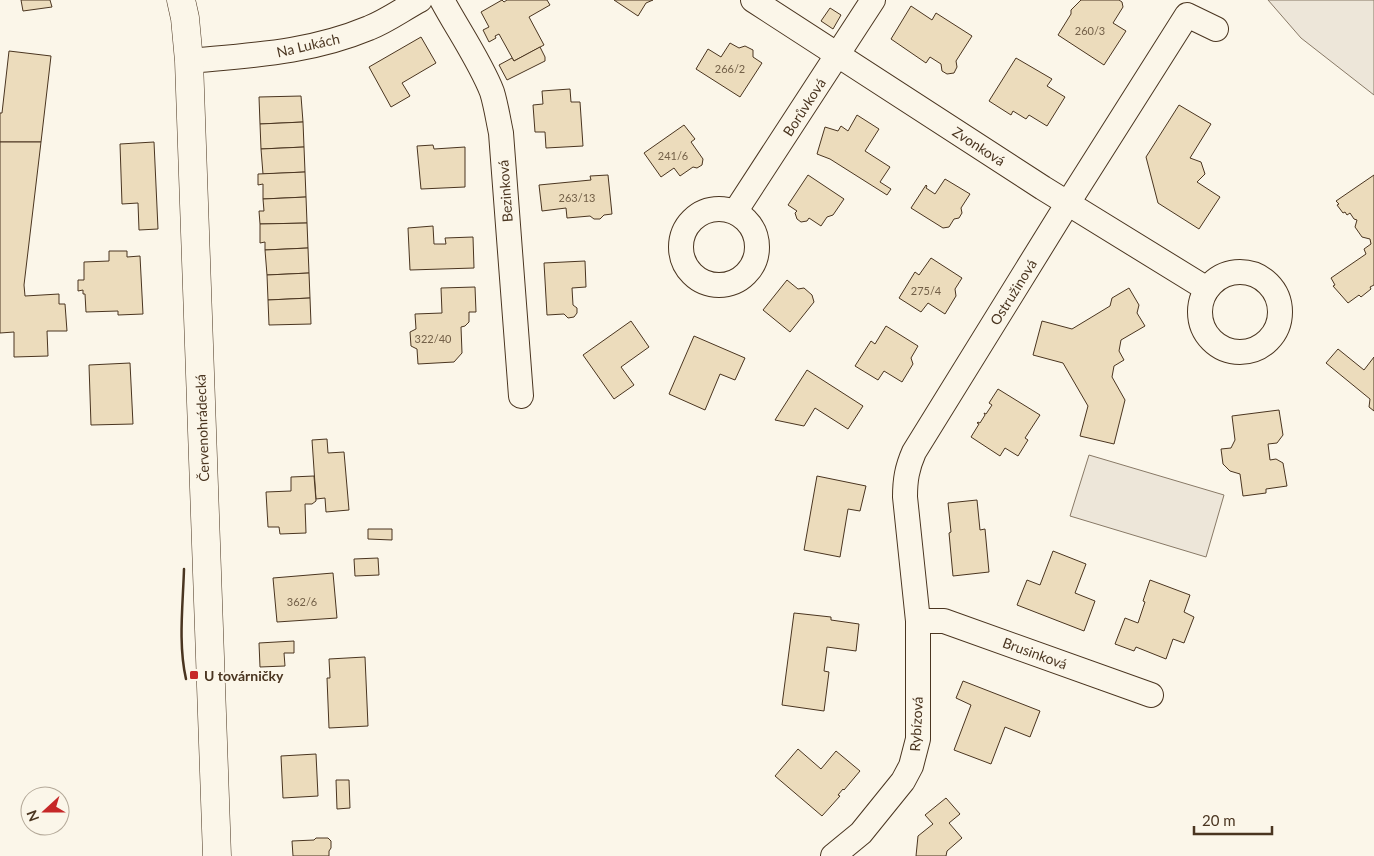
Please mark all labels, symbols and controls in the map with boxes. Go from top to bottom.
house number: 260/3 [1075,24,1105,37]
street label: Na Lukách [275,29,341,61]
house number: 266/2 [715,62,745,75]
street label: Borůvková [779,75,829,139]
street label: Zvonková [950,123,1009,169]
house number: 241/6 [658,149,688,162]
street label: Bezinková [494,159,516,223]
house number: 263/13 [559,191,595,204]
street label: Ostružinová [986,256,1040,328]
house number: 275/4 [911,284,942,297]
house number: 322/40 [415,332,452,345]
street label: Červenohrádecká [192,374,212,482]
house number: 362/6 [287,595,317,608]
street label: Brusinková [1000,633,1070,673]
place label: U továrničky [204,667,284,684]
marker: U továrničky [188,669,200,681]
street label: Rybízová [906,696,926,752]
north arrow [20,786,70,836]
scale bar [1194,804,1272,836]
text: N [23,808,42,824]
text: 20 m [1202,811,1236,829]

